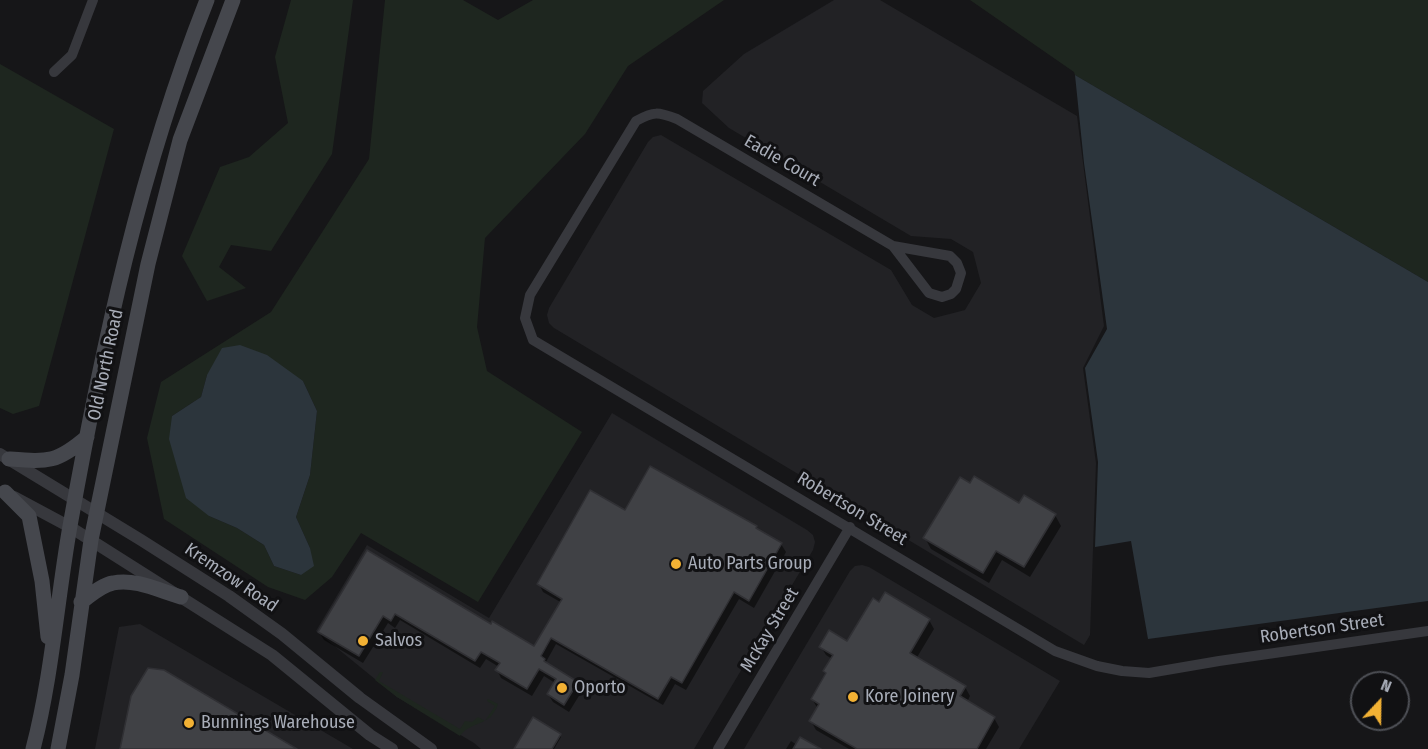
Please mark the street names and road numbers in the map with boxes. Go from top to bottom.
street label: Eadie Court [740,131,824,191]
street label: Old North Road [84,307,128,423]
street label: Robertson Street [793,468,911,550]
street label: Kremzow Road [180,539,282,617]
street label: McKay Street [736,584,804,676]
street label: Robertson Street [1259,610,1385,648]

